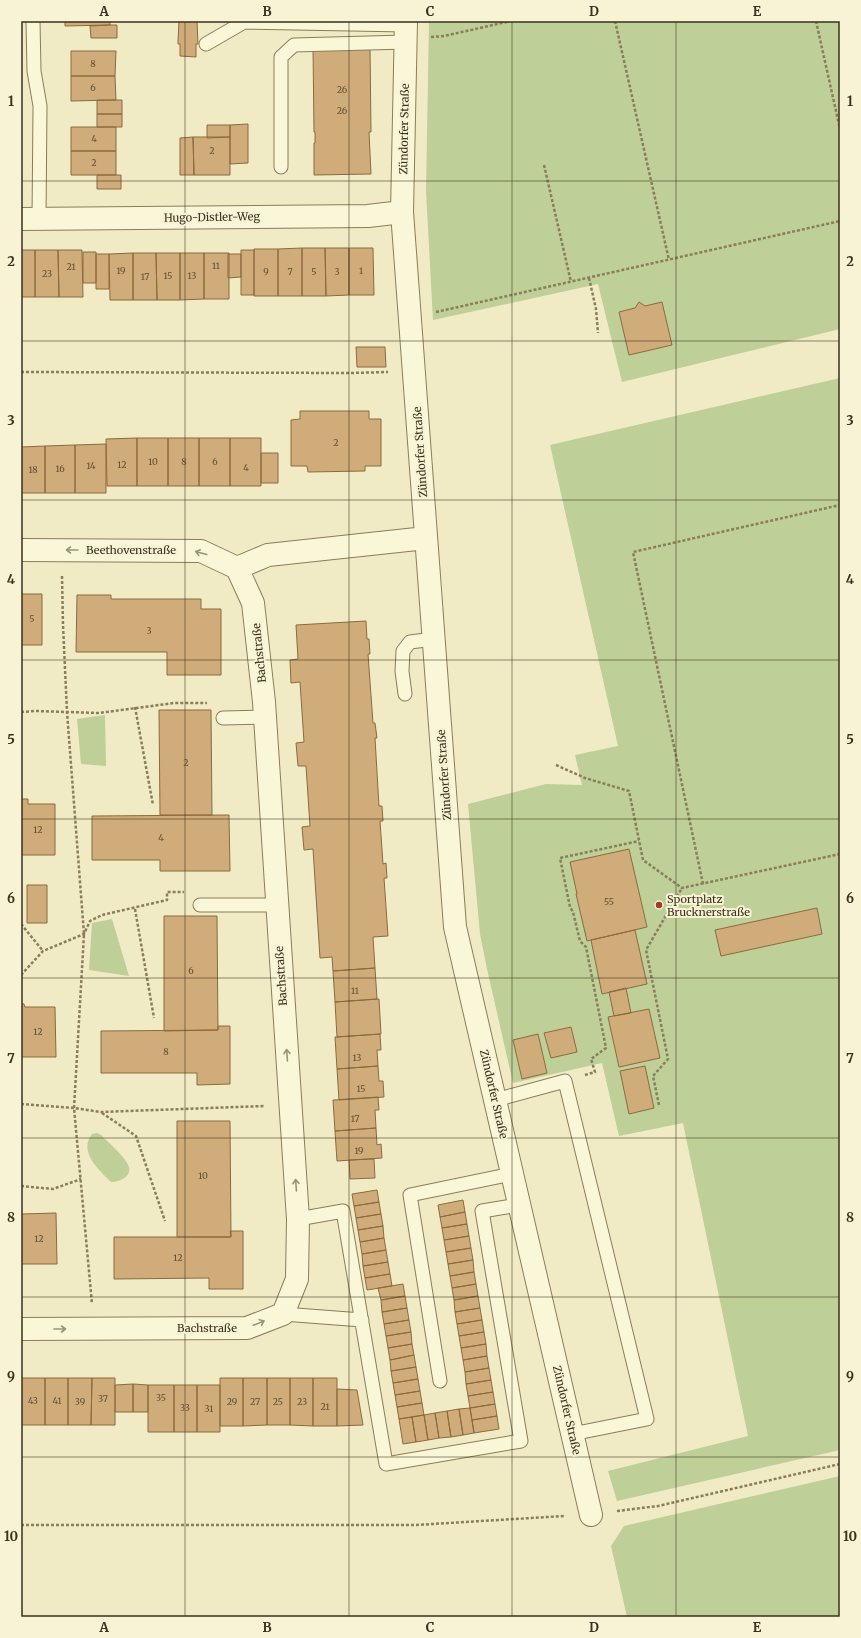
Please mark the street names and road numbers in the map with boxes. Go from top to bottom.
street label: Zündorfer Straße [396,83,412,175]
street label: Hugo-Distler-Weg [164,209,261,225]
street label: Zündorfer Straße [410,406,430,498]
street label: Beethovenstraße [86,543,176,557]
street label: Bachstraße [249,622,269,683]
street label: Zündorfer Straße [434,729,454,821]
street label: Bachstraße [272,945,290,1006]
street label: Zündorfer Straße [477,1048,511,1140]
street label: Bachstraße [177,1321,237,1335]
street label: Zündorfer Straße [550,1364,584,1456]

